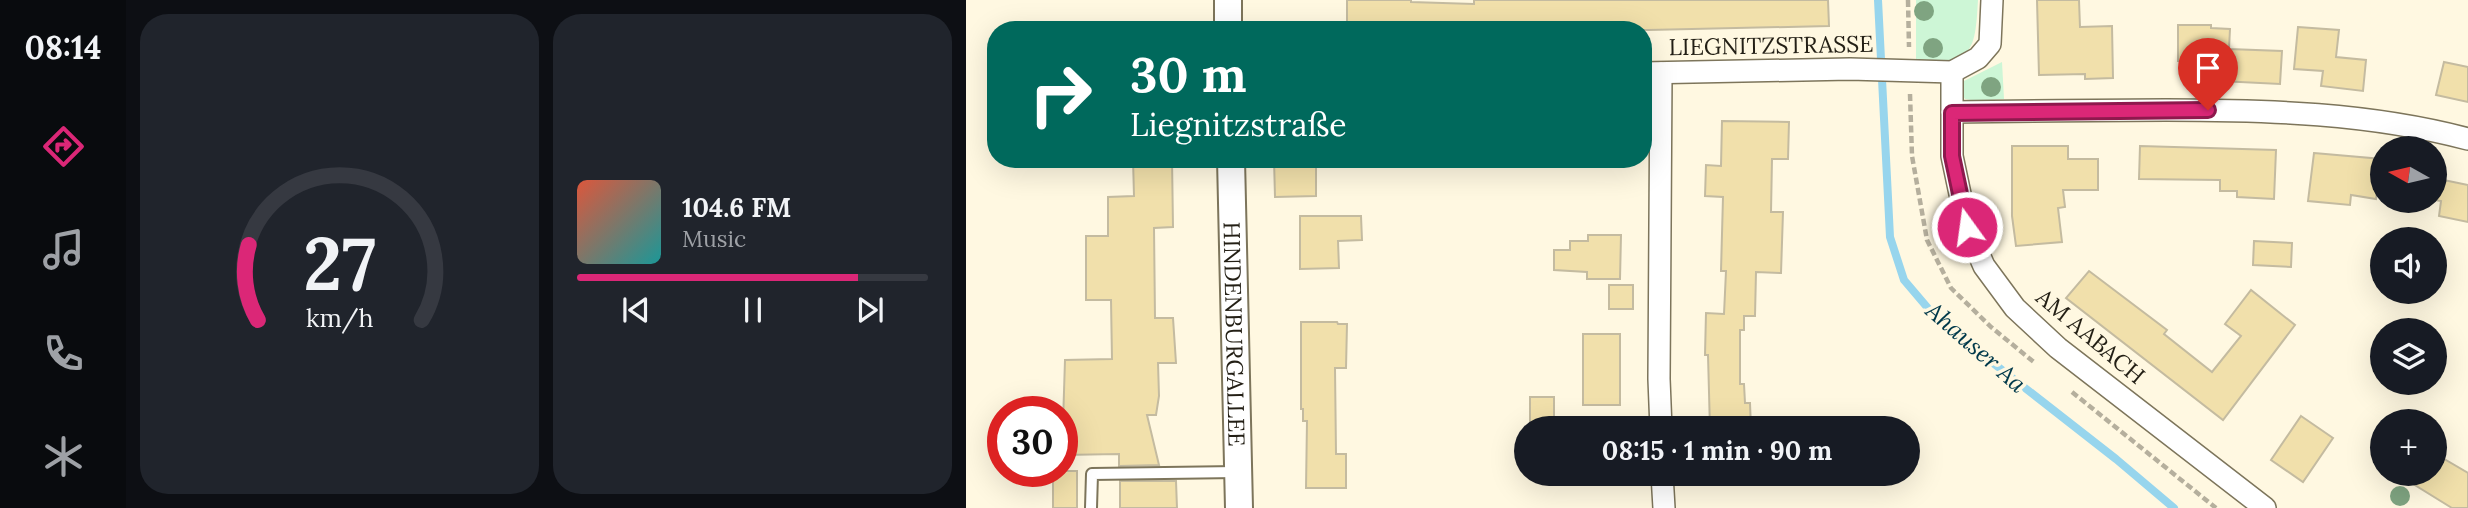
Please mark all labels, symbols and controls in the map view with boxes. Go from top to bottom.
text: 08:14 [24,27,102,68]
street label: LIEGNITZSTRASSE [1668,29,1874,61]
pin [2178,38,2238,110]
text: 30 m [1130,43,1247,105]
icon: right [1015,49,1106,140]
icon: arrive [2189,49,2227,87]
text: Liegnitzstraße [1130,104,1347,145]
icon: directions [39,122,88,171]
north arrow [2370,136,2446,214]
map controls [2370,136,2447,486]
position arrow [1930,190,2004,264]
text: 104.6 FM [682,191,791,224]
text: 27 [303,217,376,310]
street label: HINDENBURGALLEE [1218,221,1252,447]
text: Music [682,224,746,253]
icon: music [39,225,88,274]
button: sound [2370,227,2447,304]
street label: AM AABACH [2030,281,2151,390]
icon: previous [617,291,655,329]
icon: pause [734,291,772,329]
icon: next [851,291,889,329]
water label: Ahauser Aa [1919,294,2033,400]
text: km/h [306,302,373,334]
button: layers [2370,318,2447,395]
icon: phone [39,329,88,378]
speed limit sign: 30 [987,396,1078,487]
button: + [2370,409,2447,486]
icon: climate [39,432,88,481]
text: 08:15 · 1 min · 90 m [1602,434,1832,467]

